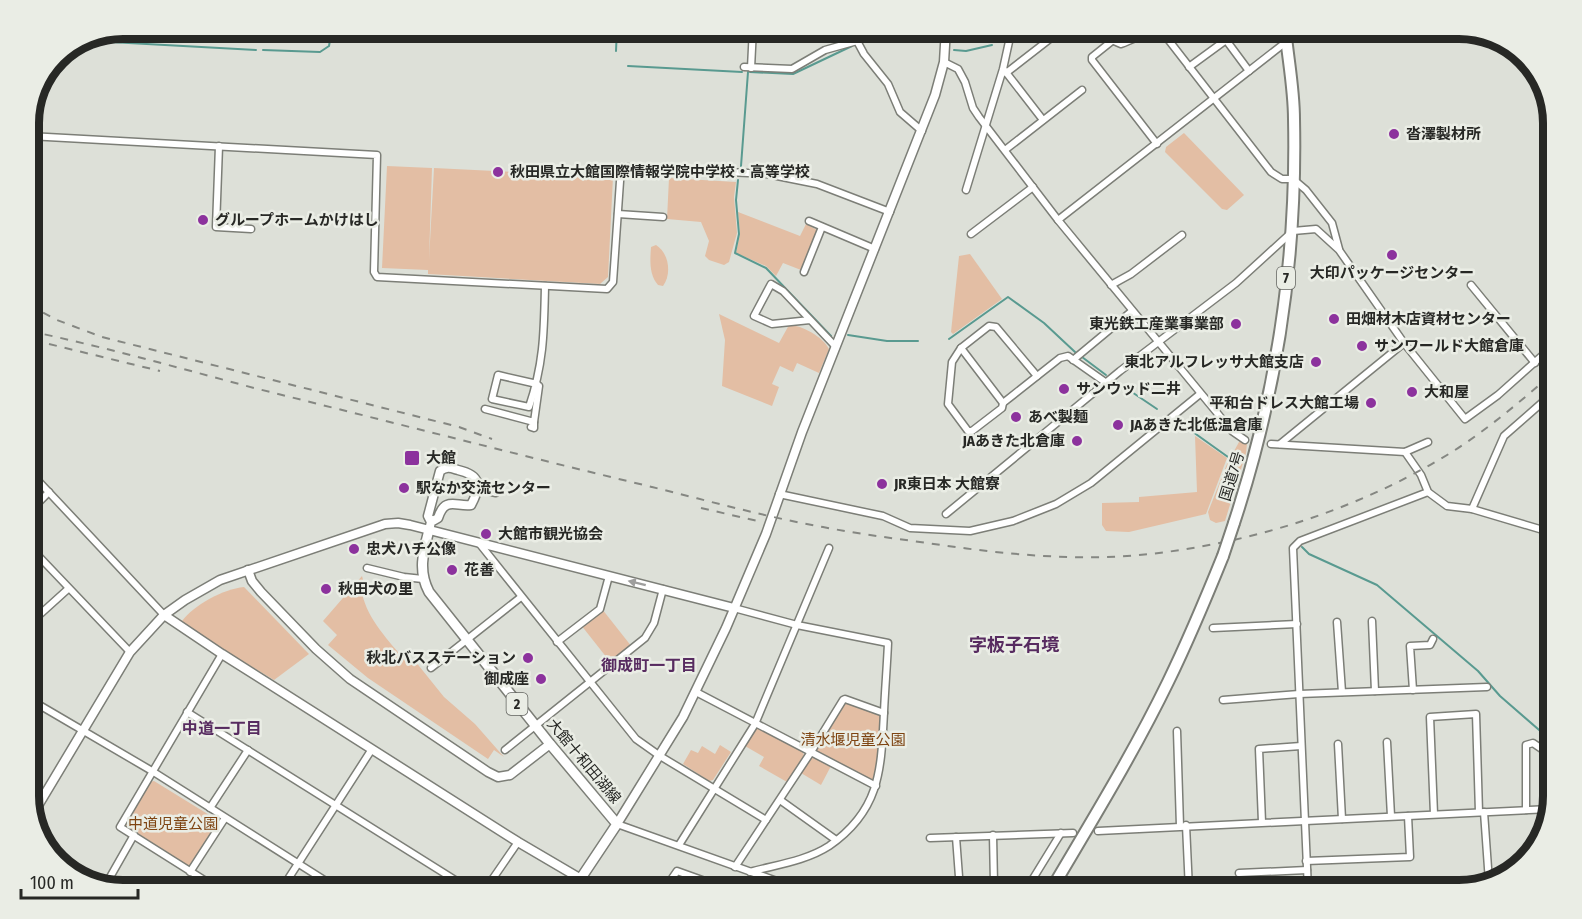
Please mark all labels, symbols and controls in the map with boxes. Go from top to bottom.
place label: 沓澤製材所 [1406,125,1481,143]
marker: 沓澤製材所 [1387,127,1401,141]
place label: 秋田県立大館国際情報学院中学校・高等学校 [510,163,810,181]
marker: 秋田県立大館国際情報学院中学校・高等学校 [491,165,505,179]
place label: グループホームかけはし [215,211,379,229]
marker: グループホームかけはし [196,213,210,227]
marker: 大印パッケージセンター [1385,248,1399,262]
place label: 大印パッケージセンター [1310,264,1474,282]
road number: 7 [1277,267,1295,289]
place label: 田畑材木店資材センター [1346,310,1511,328]
marker: 田畑材木店資材センター [1327,312,1341,326]
place label: 東光鉄工産業事業部 [1089,315,1224,333]
marker: 東光鉄工産業事業部 [1229,317,1243,331]
place label: サンワールド大館倉庫 [1374,337,1524,355]
marker: サンワールド大館倉庫 [1355,339,1369,353]
place label: 東北アルフレッサ大館支店 [1124,353,1304,371]
marker: 東北アルフレッサ大館支店 [1309,355,1323,369]
place label: サンウッド二井 [1076,380,1181,398]
marker: サンウッド二井 [1057,382,1071,396]
place label: 大和屋 [1424,383,1469,401]
marker: 大和屋 [1405,385,1419,399]
place label: 平和台ドレス大館工場 [1209,394,1359,412]
marker: 平和台ドレス大館工場 [1364,396,1378,410]
place label: あべ製麺 [1028,408,1088,426]
marker: あべ製麺 [1009,410,1023,424]
place label: JAあきた北低温倉庫 [1129,416,1263,434]
marker: JAあきた北低温倉庫 [1111,418,1125,432]
place label: JAあきた北倉庫 [962,432,1065,450]
marker: JAあきた北倉庫 [1070,434,1084,448]
marker: 大館 [403,449,421,467]
place label: 大館 [426,449,456,467]
street label: 国道7号 [1216,449,1248,503]
place label: JR東日本 大館寮 [893,475,1000,493]
marker: JR東日本 大館寮 [875,477,889,491]
place label: 駅なか交流センター [416,479,551,497]
marker: 駅なか交流センター [397,481,411,495]
place label: 大館市観光協会 [498,525,603,543]
marker: 大館市観光協会 [479,527,493,541]
place label: 忠犬ハチ公像 [366,540,456,558]
marker: 忠犬ハチ公像 [347,542,361,556]
place label: 花善 [464,561,494,579]
marker: 花善 [445,563,459,577]
one-way arrow [628,577,646,587]
place label: 秋田犬の里 [338,580,413,598]
marker: 秋田犬の里 [319,582,333,596]
district label: 字板子石境 [969,634,1060,656]
place label: 秋北バスステーション [366,649,516,667]
marker: 秋北バスステーション [521,651,535,665]
district label: 御成町一丁目 [601,656,697,675]
place label: 御成座 [484,670,529,688]
marker: 御成座 [534,672,548,686]
road number: 2 [506,693,528,715]
street label: 大館十和田湖線 [543,715,625,807]
district label: 中道一丁目 [182,719,262,738]
park label: 清水堰児童公園 [800,731,906,749]
park label: 中道児童公園 [128,815,218,833]
scale bar [21,862,138,900]
text: 100 m [30,872,74,894]

